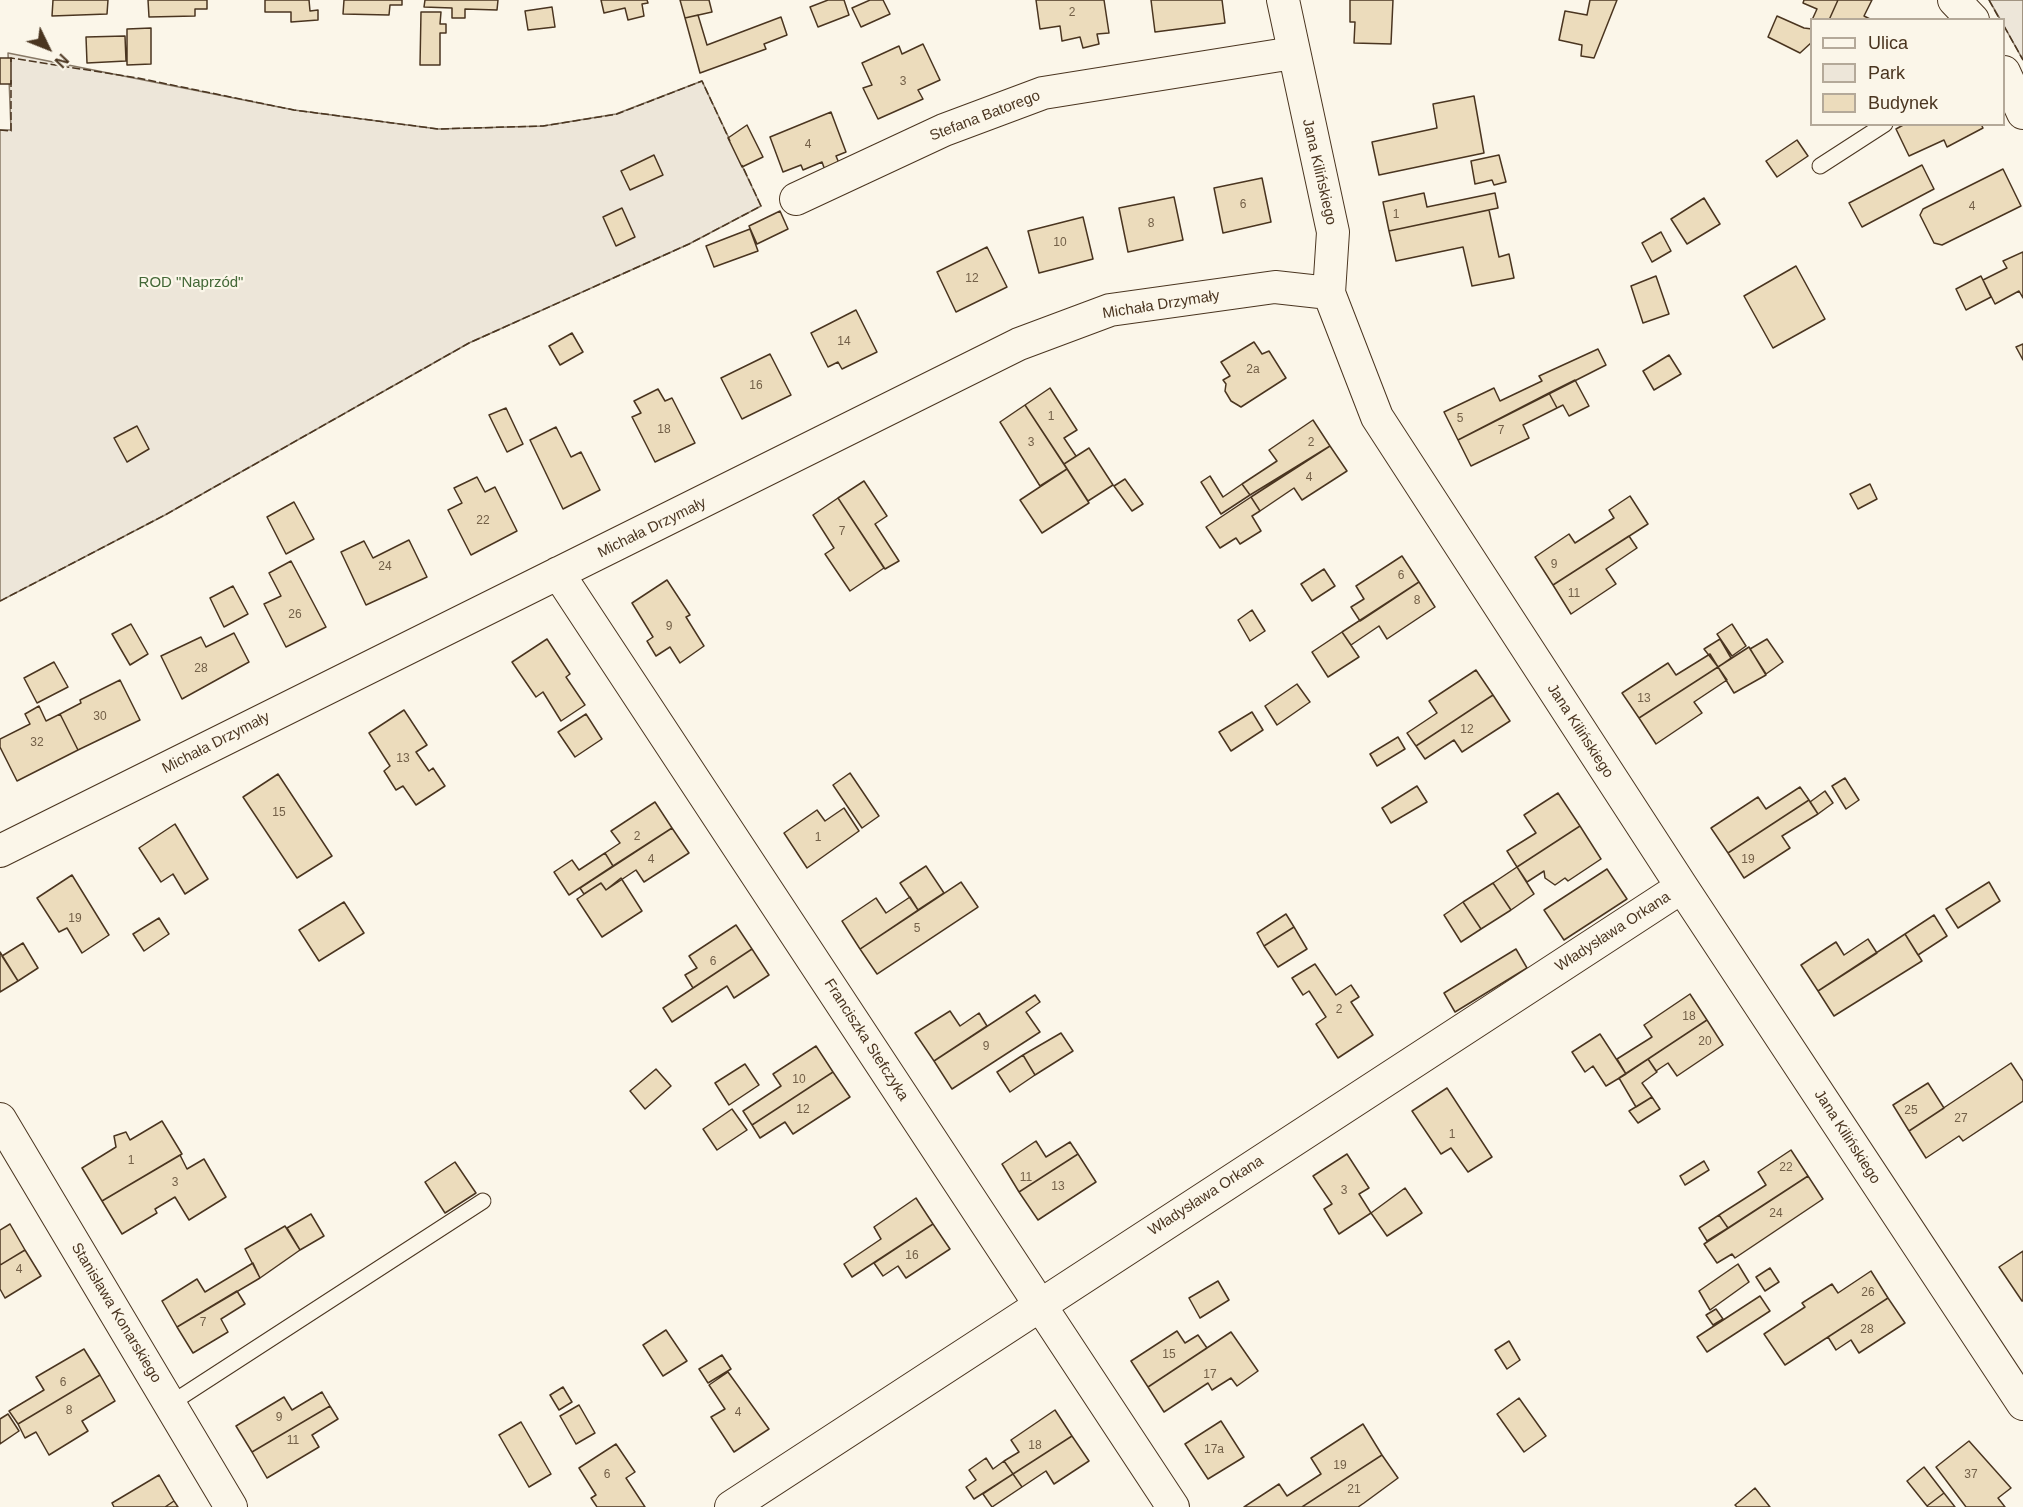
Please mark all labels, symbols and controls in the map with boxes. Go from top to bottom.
house number: 2 [1069,6,1075,20]
north arrow [18,18,78,78]
legend [1810,18,2005,126]
text: Ulica [1868,33,1908,53]
text: N [51,51,72,71]
text: Park [1868,63,1905,83]
house number: 3 [900,75,906,89]
street label: Stefana Batorego [927,87,1043,145]
text: Budynek [1868,93,1938,113]
street label: Jana Kilińskiego [1298,117,1340,227]
house number: 4 [805,138,811,152]
house number: 6 [1240,198,1246,212]
house number: 4 [1969,200,1975,214]
house number: 1 [1393,208,1399,222]
house number: 8 [1148,217,1154,231]
house number: 10 [1053,236,1067,250]
house number: 12 [965,272,979,286]
park label: ROD "Naprzód" [139,274,243,292]
street label: Michała Drzymały [1101,287,1221,323]
house number: 14 [837,335,851,349]
house number: 2a [1246,363,1260,377]
house number: 16 [749,379,763,393]
house number: 1 [1048,410,1054,424]
house number: 5 [1457,412,1463,426]
house number: 18 [657,423,671,437]
house number: 7 [1498,424,1504,438]
house number: 3 [1028,436,1034,450]
house number: 2 [1308,436,1314,450]
house number: 4 [1306,471,1312,485]
street label: Michała Drzymały [595,494,709,562]
house number: 22 [476,514,490,528]
house number: 7 [839,525,845,539]
house number: 9 [1551,558,1557,572]
house number: 24 [378,560,392,574]
house number: 6 [1398,569,1404,583]
house number: 11 [1568,587,1580,601]
house number: 8 [1414,594,1420,608]
house number: 26 [288,608,302,622]
house number: 9 [666,620,672,634]
house number: 28 [194,662,208,676]
street label: Jana Kilińskiego [1543,681,1617,781]
house number: 13 [1637,692,1651,706]
street label: Michała Drzymały [159,708,273,778]
house number: 30 [93,710,107,724]
house number: 12 [1460,723,1474,737]
house number: 32 [30,736,44,750]
house number: 13 [396,752,410,766]
house number: 15 [272,806,286,820]
house number: 2 [634,830,640,844]
house number: 1 [815,831,821,845]
house number: 4 [648,853,654,867]
house number: 19 [1741,853,1755,867]
street label: Władysława Orkana [1552,888,1674,976]
house number: 19 [68,912,82,926]
house number: 5 [914,922,920,936]
house number: 6 [710,955,716,969]
street label: Franciszka Stefczyka [820,976,912,1104]
house number: 2 [1336,1003,1342,1017]
house number: 18 [1682,1010,1696,1024]
house number: 20 [1698,1035,1712,1049]
house number: 9 [983,1040,989,1054]
house number: 10 [792,1073,806,1087]
street label: Jana Kilińskiego [1810,1087,1884,1187]
house number: 12 [796,1103,810,1117]
house number: 25 [1904,1104,1918,1118]
house number: 27 [1954,1112,1968,1126]
house number: 1 [1449,1128,1455,1142]
street label: Władysława Orkana [1145,1152,1267,1240]
house number: 1 [128,1154,134,1168]
house number: 22 [1779,1161,1793,1175]
house number: 11 [1020,1171,1032,1185]
house number: 3 [172,1176,178,1190]
house number: 13 [1051,1180,1065,1194]
house number: 3 [1341,1184,1347,1198]
house number: 24 [1769,1207,1783,1221]
street label: Stanisława Konarskiego [67,1240,165,1386]
house number: 16 [905,1249,919,1263]
house number: 4 [16,1263,22,1277]
house number: 26 [1861,1286,1875,1300]
house number: 7 [200,1316,206,1330]
house number: 28 [1860,1323,1874,1337]
house number: 15 [1162,1348,1176,1362]
house number: 17 [1203,1368,1217,1382]
house number: 6 [60,1376,66,1390]
house number: 8 [66,1404,72,1418]
house number: 4 [735,1406,741,1420]
house number: 9 [276,1411,282,1425]
house number: 11 [287,1434,299,1448]
house number: 18 [1028,1439,1042,1453]
house number: 17a [1204,1443,1224,1457]
house number: 19 [1333,1459,1347,1473]
house number: 6 [604,1468,610,1482]
house number: 37 [1964,1468,1978,1482]
house number: 21 [1347,1483,1361,1497]

